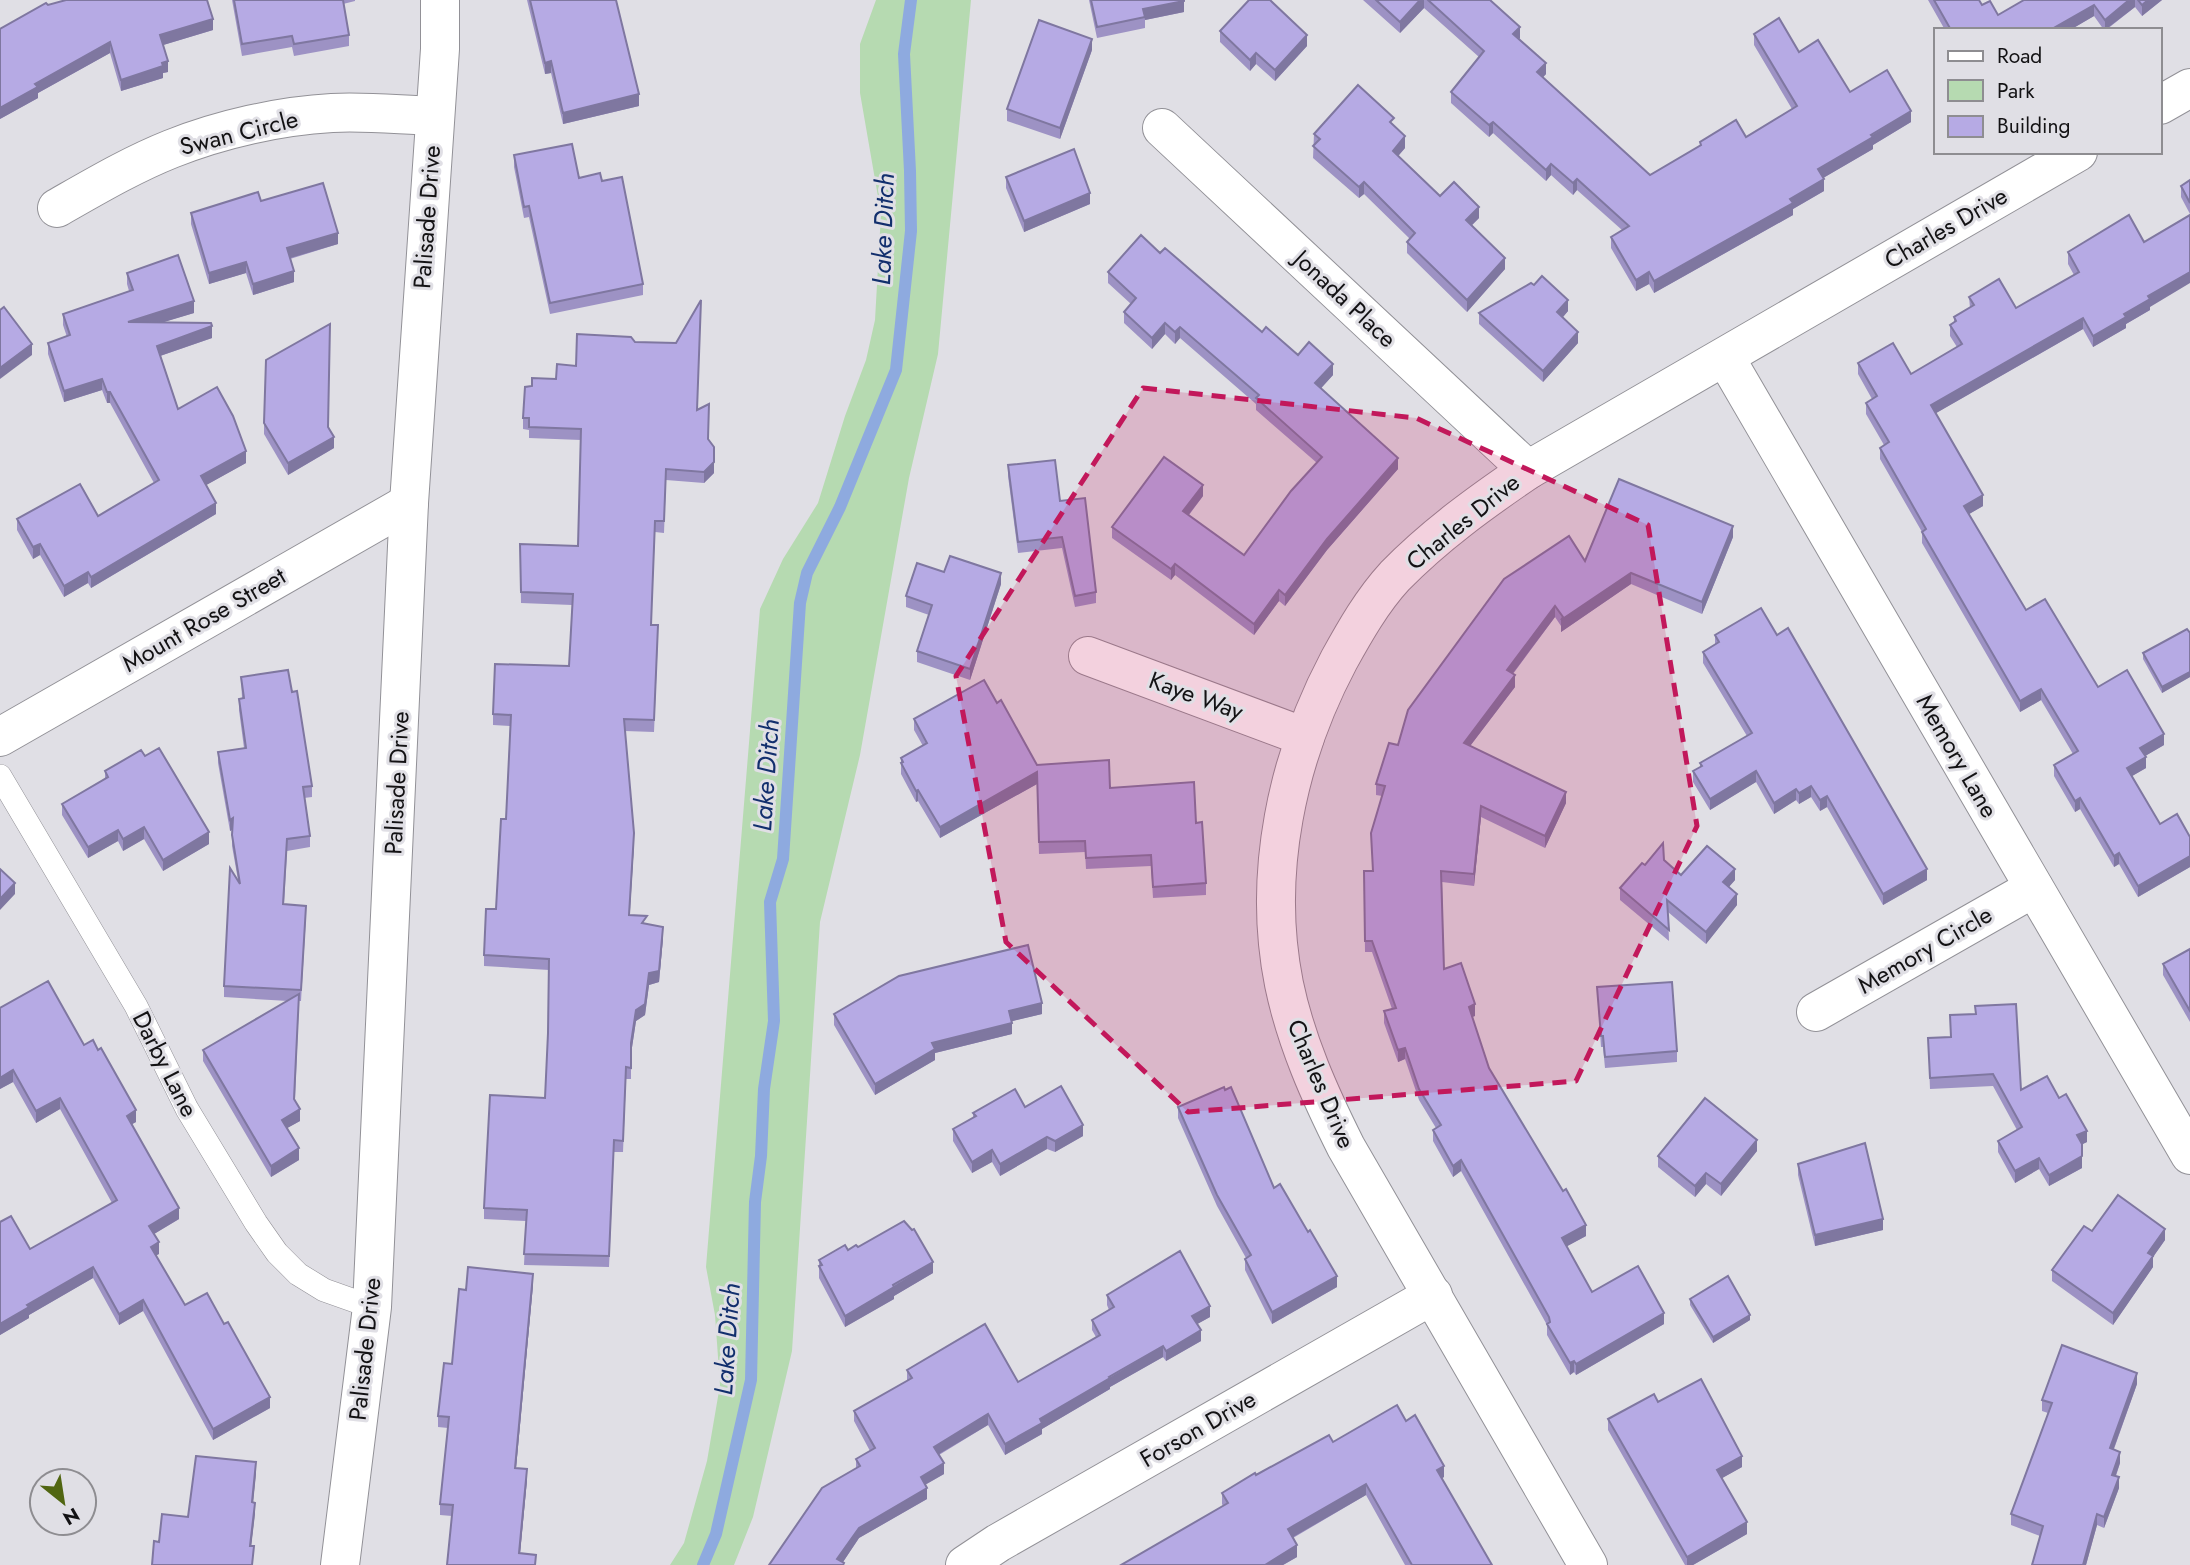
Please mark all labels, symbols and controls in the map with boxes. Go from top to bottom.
legend [1934,28,2162,154]
text: Road [1997,41,2042,71]
text: Park [1997,76,2035,106]
street label: Swan Circle [176,101,302,164]
text: Building [1997,111,2070,141]
street label: Palisade Drive [404,144,449,290]
water label: Lake Ditch [862,172,904,286]
street label: Charles Drive [1878,178,2014,277]
street label: Jonada Place [1284,240,1405,356]
street label: Charles Drive [1398,465,1527,578]
street label: Mount Rose Street [115,558,292,681]
street label: Kaye Way [1144,662,1249,729]
street label: Memory Lane [1908,687,2007,824]
street label: Palisade Drive [375,710,418,856]
water label: Lake Ditch [743,718,789,832]
street label: Memory Circle [1851,897,1999,1002]
street label: Darby Lane [124,1005,207,1123]
street label: Charles Drive [1279,1014,1364,1154]
street label: Palisade Drive [340,1276,389,1422]
water label: Lake Ditch [704,1282,750,1396]
street label: Forson Drive [1133,1381,1262,1476]
north arrow [28,1467,98,1537]
text: N [58,1501,85,1532]

